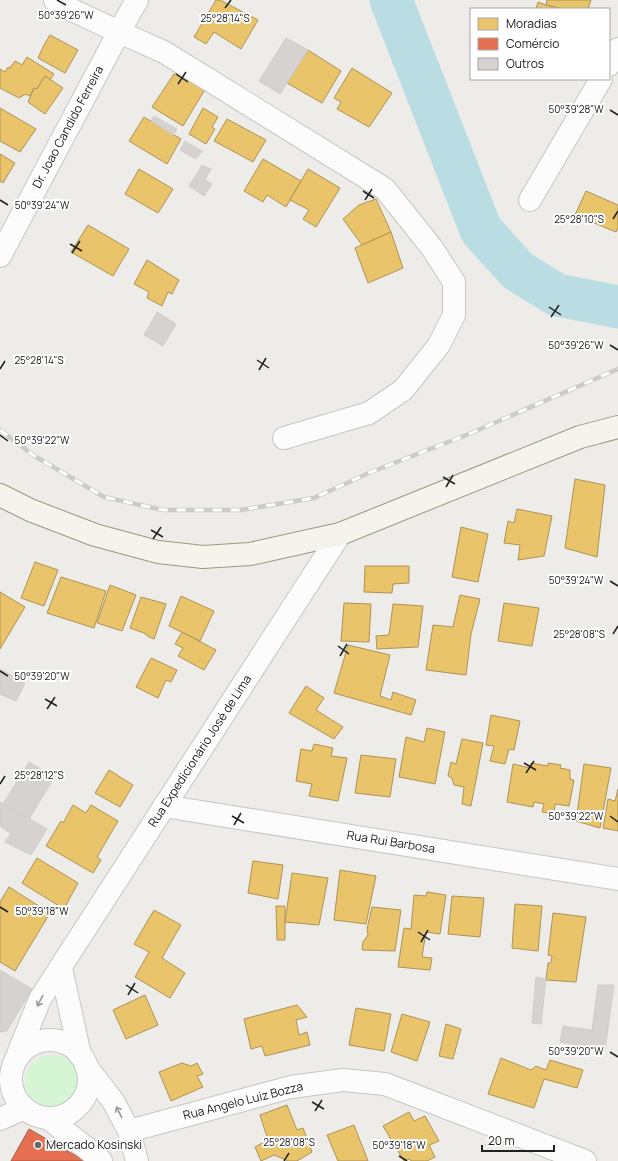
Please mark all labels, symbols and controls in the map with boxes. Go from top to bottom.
text: 50°39'26"W [38,8,94,22]
legend [470,8,610,80]
text: 25°28'14"S [200,11,250,25]
text: Moradias [506,15,557,32]
text: Comércio [506,35,559,52]
text: Outros [506,55,544,72]
street label: Dr. Joao Candido Ferreira [28,62,107,191]
text: 50°39'28"W [548,102,604,116]
text: 50°39'24"W [15,198,70,212]
text: 25°28'10"S [554,212,604,226]
text: 50°39'26"W [548,338,604,352]
text: 25°28'14"S [14,353,64,367]
text: 50°39'22"W [15,433,70,447]
text: 50°39'24"W [549,573,604,587]
text: 25°28'08"S [553,627,605,641]
text: 50°39'20"W [14,669,70,683]
street label: Rua Expedicionário José de Lima [144,671,255,830]
text: 25°28'12"S [14,768,64,782]
text: 50°39'22"W [549,809,604,823]
street label: Rua Rui Barbosa [346,826,436,857]
text: 50°39'18"W [15,904,69,918]
one-way arrow [36,995,43,1007]
text: 50°39'20"W [548,1044,604,1058]
street label: Rua Angelo Luiz Bozza [181,1077,305,1124]
one-way arrow [115,1106,122,1118]
scale bar [482,1127,554,1153]
text: 20 m [488,1132,515,1149]
text: 25°28'08"S [263,1135,315,1149]
place label: Mercado Kosinski [46,1136,142,1153]
text: 50°39'18"W [372,1138,426,1152]
marker: Mercado Kosinski [33,1140,43,1150]

